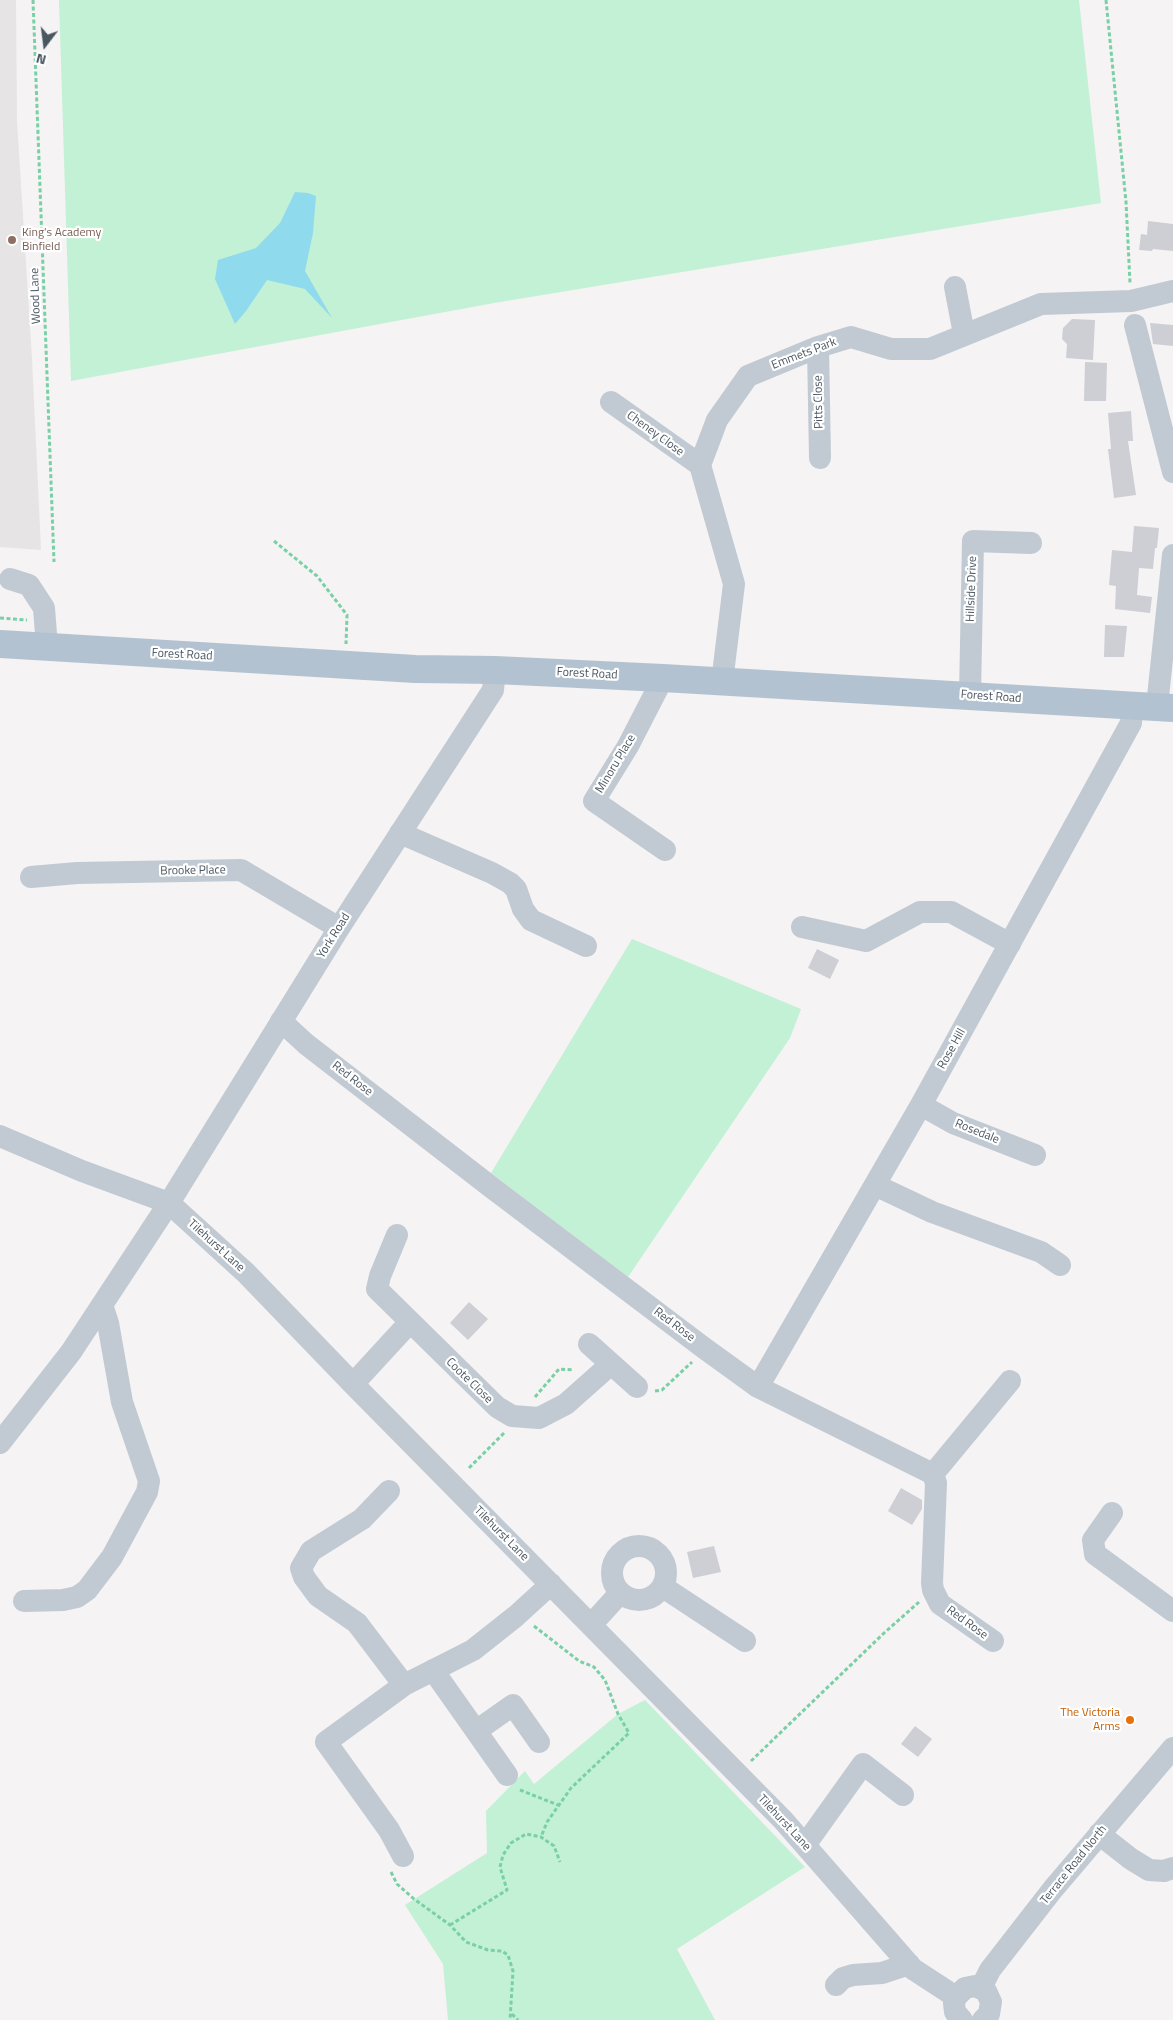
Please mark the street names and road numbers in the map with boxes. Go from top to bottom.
street label: Wood Lane [28,268,44,324]
street label: Emmets Park [770,335,838,373]
street label: Pitts Close [811,375,827,429]
street label: Cheney Close [624,408,686,460]
street label: Hillside Drive [964,556,980,622]
street label: Forest Road [151,646,213,664]
street label: Forest Road [556,665,618,683]
street label: Forest Road [960,688,1022,706]
street label: Minoru Place [593,732,639,796]
street label: Brooke Place [160,863,226,879]
street label: York Road [315,911,353,961]
street label: Rose Hill [935,1026,969,1072]
street label: Red Rose [329,1059,375,1099]
street label: Rosedale [953,1117,1001,1147]
street label: Tilehurst Lane [185,1217,247,1275]
street label: Red Rose [651,1305,697,1345]
street label: Coote Close [443,1355,495,1407]
street label: Tilehurst Lane [471,1504,531,1564]
street label: Red Rose [944,1603,990,1643]
street label: Tilehurst Lane [754,1792,814,1854]
street label: Terrace Road North [1038,1823,1110,1907]

